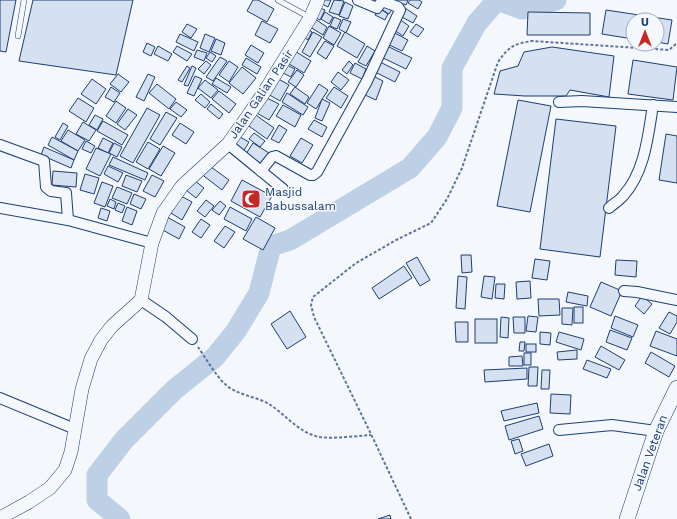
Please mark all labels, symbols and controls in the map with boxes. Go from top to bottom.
north arrow [625,12,665,52]
text: U [641,16,649,29]
street label: Jalan Galian Pasir [226,47,296,141]
place label: Masjid Babussalam [265,185,336,213]
mosque icon: Masjid Babussalam [240,188,262,210]
street label: Jalan Veteran [630,413,670,493]

